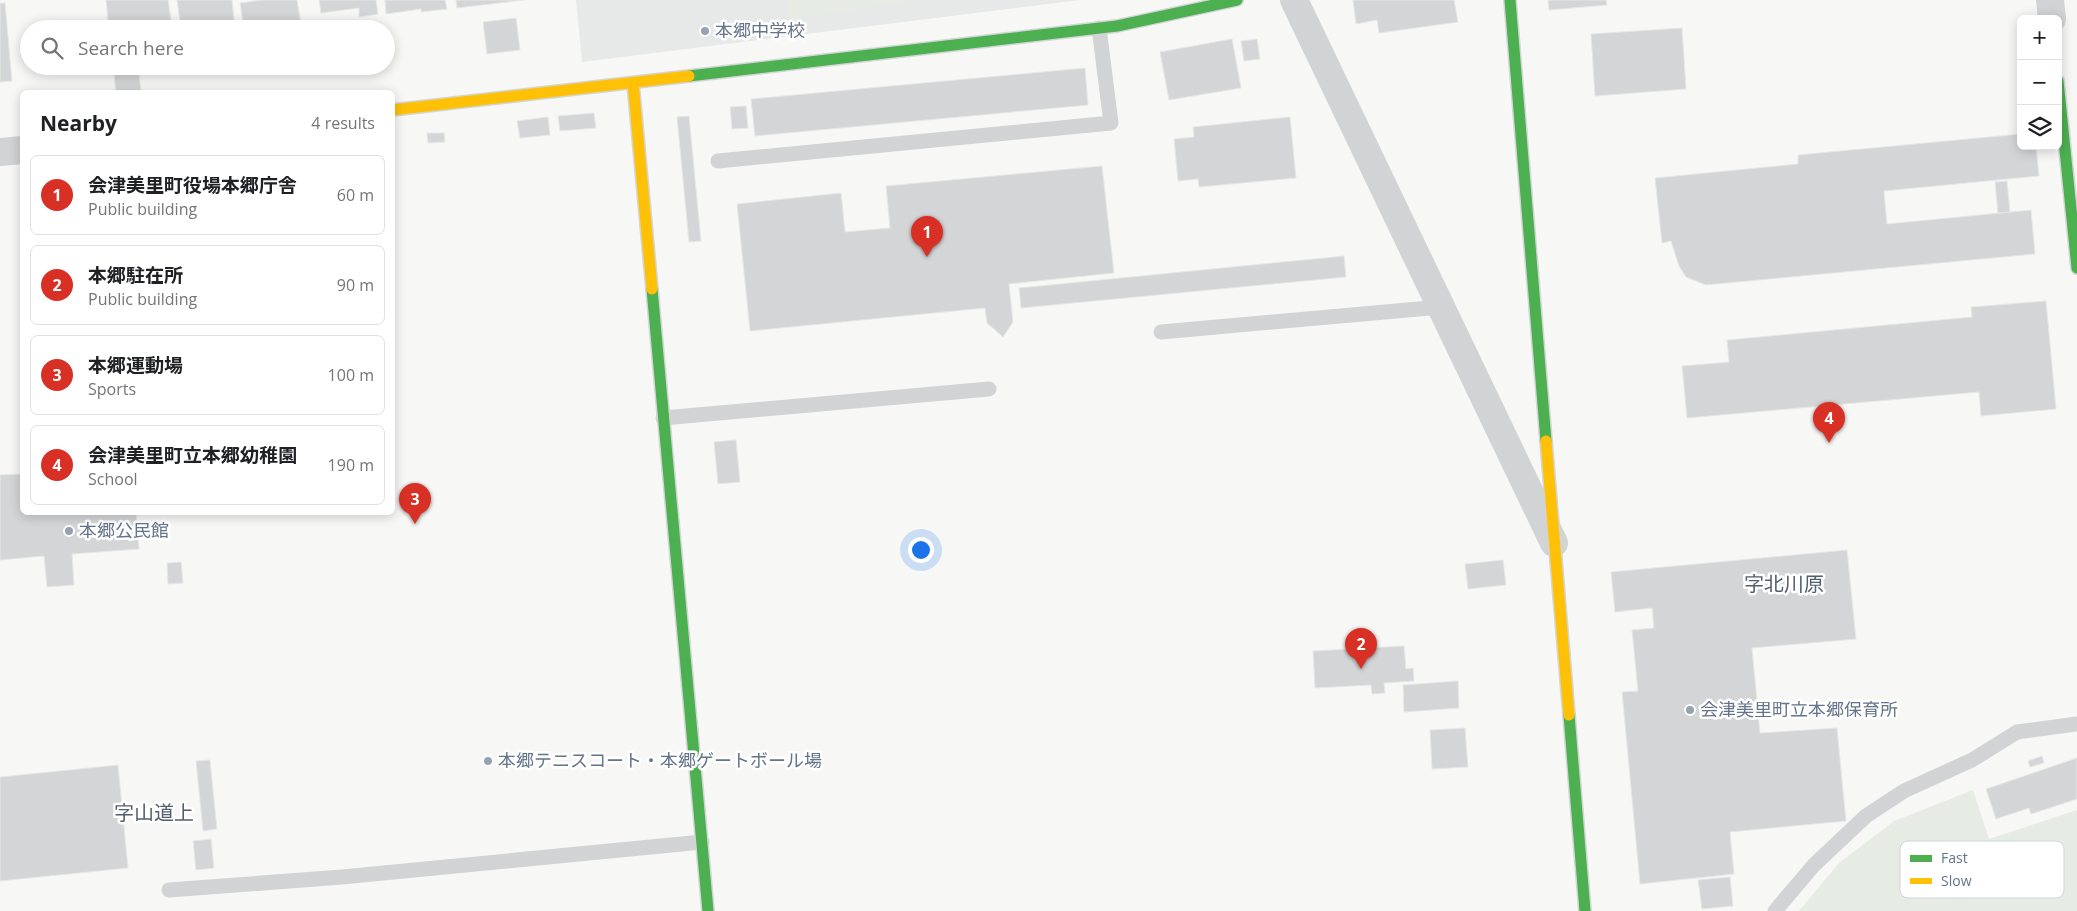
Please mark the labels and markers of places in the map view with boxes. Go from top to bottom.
place label: 本郷中学校 [715,18,805,42]
marker: 本郷中学校 [699,25,711,37]
pin: 1 [911,216,943,257]
pin: 4 [1813,402,1845,443]
pin: 3 [399,483,431,524]
place label: 本郷公民館 [79,518,169,542]
marker: 本郷公民館 [63,525,75,537]
pin: 2 [1345,628,1377,669]
place label: 会津美里町立本郷保育所 [1700,697,1898,721]
marker: 会津美里町立本郷保育所 [1684,704,1696,716]
place label: 本郷テニスコート・本郷ゲートボール場 [498,748,822,772]
marker: 本郷テニスコート・本郷ゲートボール場 [482,755,494,767]

